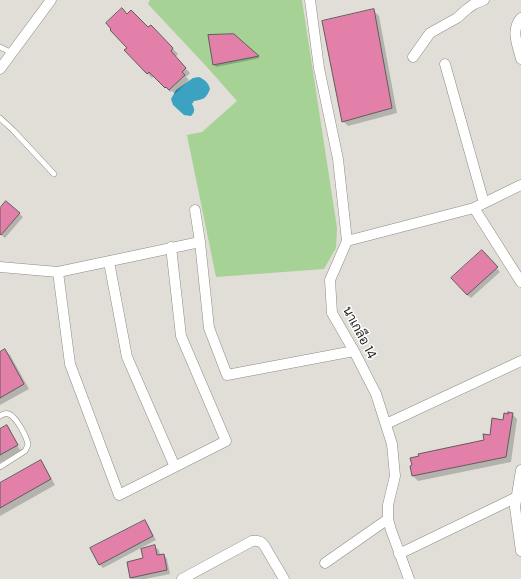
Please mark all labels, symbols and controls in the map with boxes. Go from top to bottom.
street label: นาเกลือ 14 [339,304,379,362]

